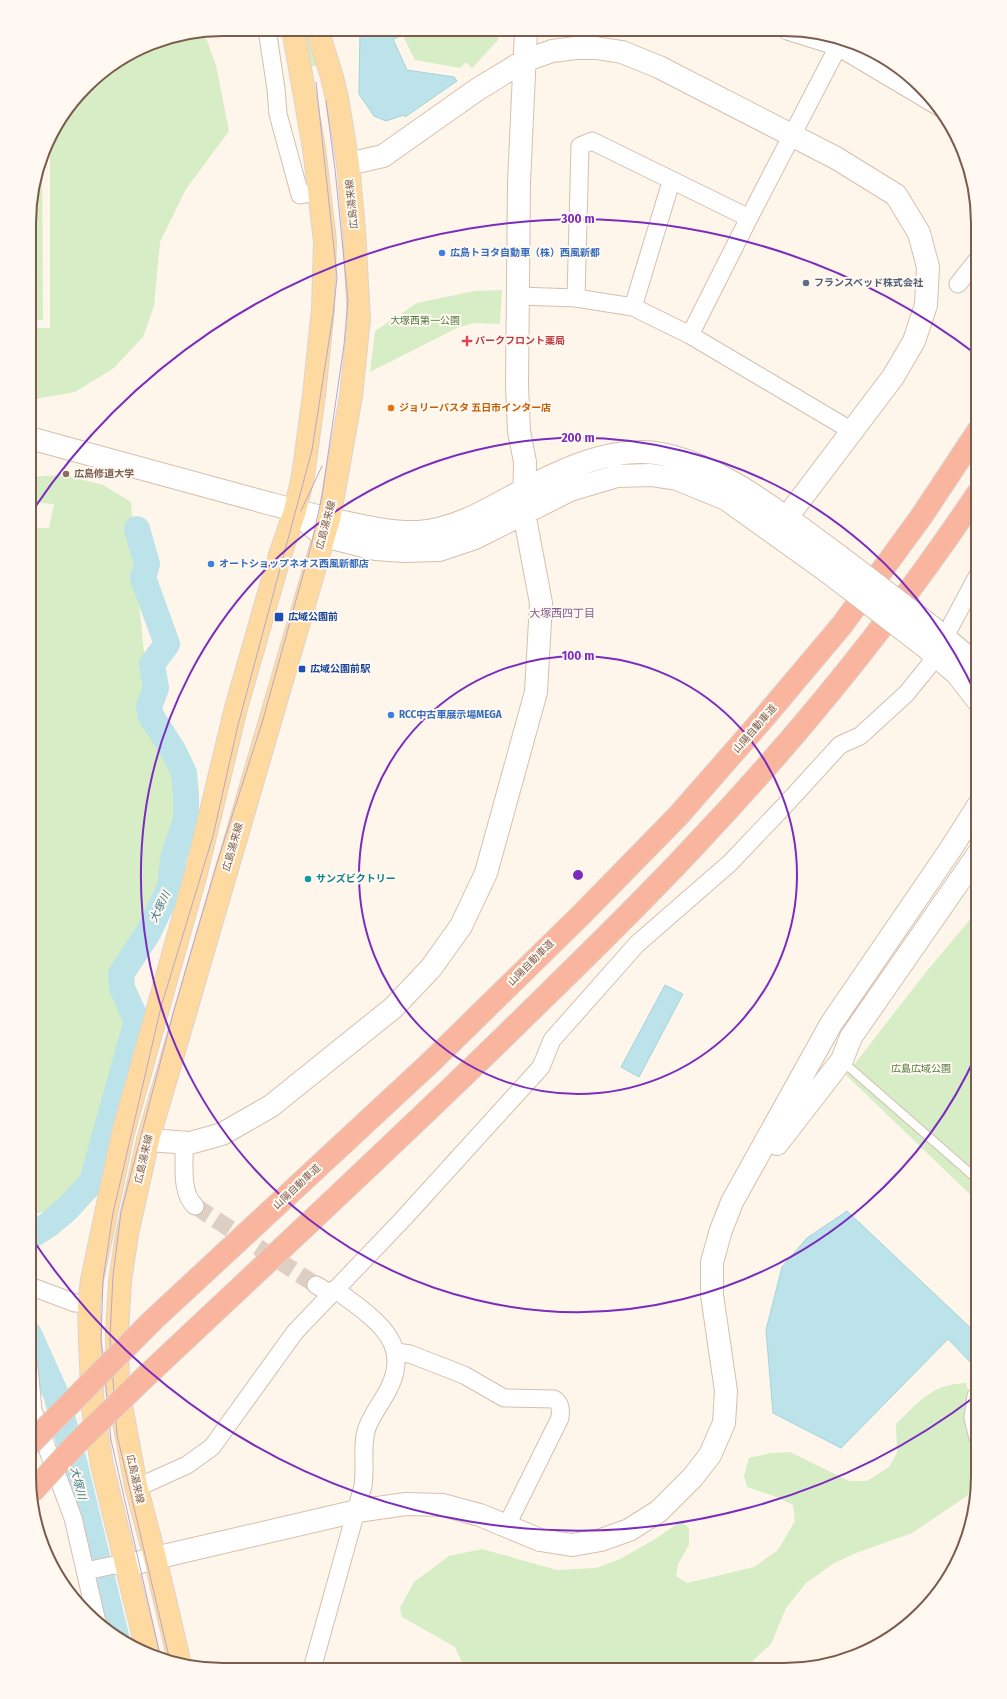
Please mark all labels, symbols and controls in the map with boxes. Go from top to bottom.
street label: 広島湯来線 [343,179,361,229]
text: 300 m [560,212,595,226]
place label: 広島トヨタ自動車（株）西風新都 [450,247,600,259]
marker: 広島トヨタ自動車（株）西風新都 [437,248,447,258]
place label: フランスベッド株式会社 [814,277,924,289]
marker: フランスベッド株式会社 [801,278,811,288]
park label: 大塚西第一公園 [390,315,460,327]
place label: パークフロント薬局 [475,335,565,347]
marker: パークフロント薬局 [462,336,472,346]
place label: ジョリーパスタ 五日市インター店 [399,402,551,414]
marker: ジョリーパスタ 五日市インター店 [386,403,396,413]
text: 200 m [561,431,595,445]
place label: 広島修道大学 [74,468,134,480]
marker: 広島修道大学 [61,469,71,479]
street label: 広島湯来線 [314,499,338,551]
place label: オートショップネオス西風新都店 [219,558,369,570]
marker: オートショップネオス西風新都店 [206,559,216,569]
district label: 大塚西四丁目 [529,607,595,620]
marker: 広域公園前 [273,611,285,623]
place label: 広域公園前 [288,611,338,623]
text: 100 m [562,649,594,663]
place label: 広域公園前駅 [310,663,371,675]
marker: 広域公園前駅 [297,664,307,674]
street label: 山陽自動車道 [731,702,779,756]
place label: RCC中古車展示場MEGA [399,709,503,721]
marker: RCC中古車展示場MEGA [386,710,396,720]
street label: 広島湯来線 [220,821,246,873]
centre of rings [571,868,585,882]
place label: サンズビクトリー [316,873,396,885]
marker: サンズビクトリー [303,874,313,884]
water label: 大塚川 [147,888,174,925]
street label: 山陽自動車道 [506,938,556,988]
park label: 広島広域公園 [891,1063,951,1075]
street label: 広島湯来線 [133,1133,155,1185]
street label: 山陽自動車道 [271,1162,323,1212]
street label: 広島湯来線 [124,1453,146,1505]
water label: 大塚川 [68,1465,89,1502]

